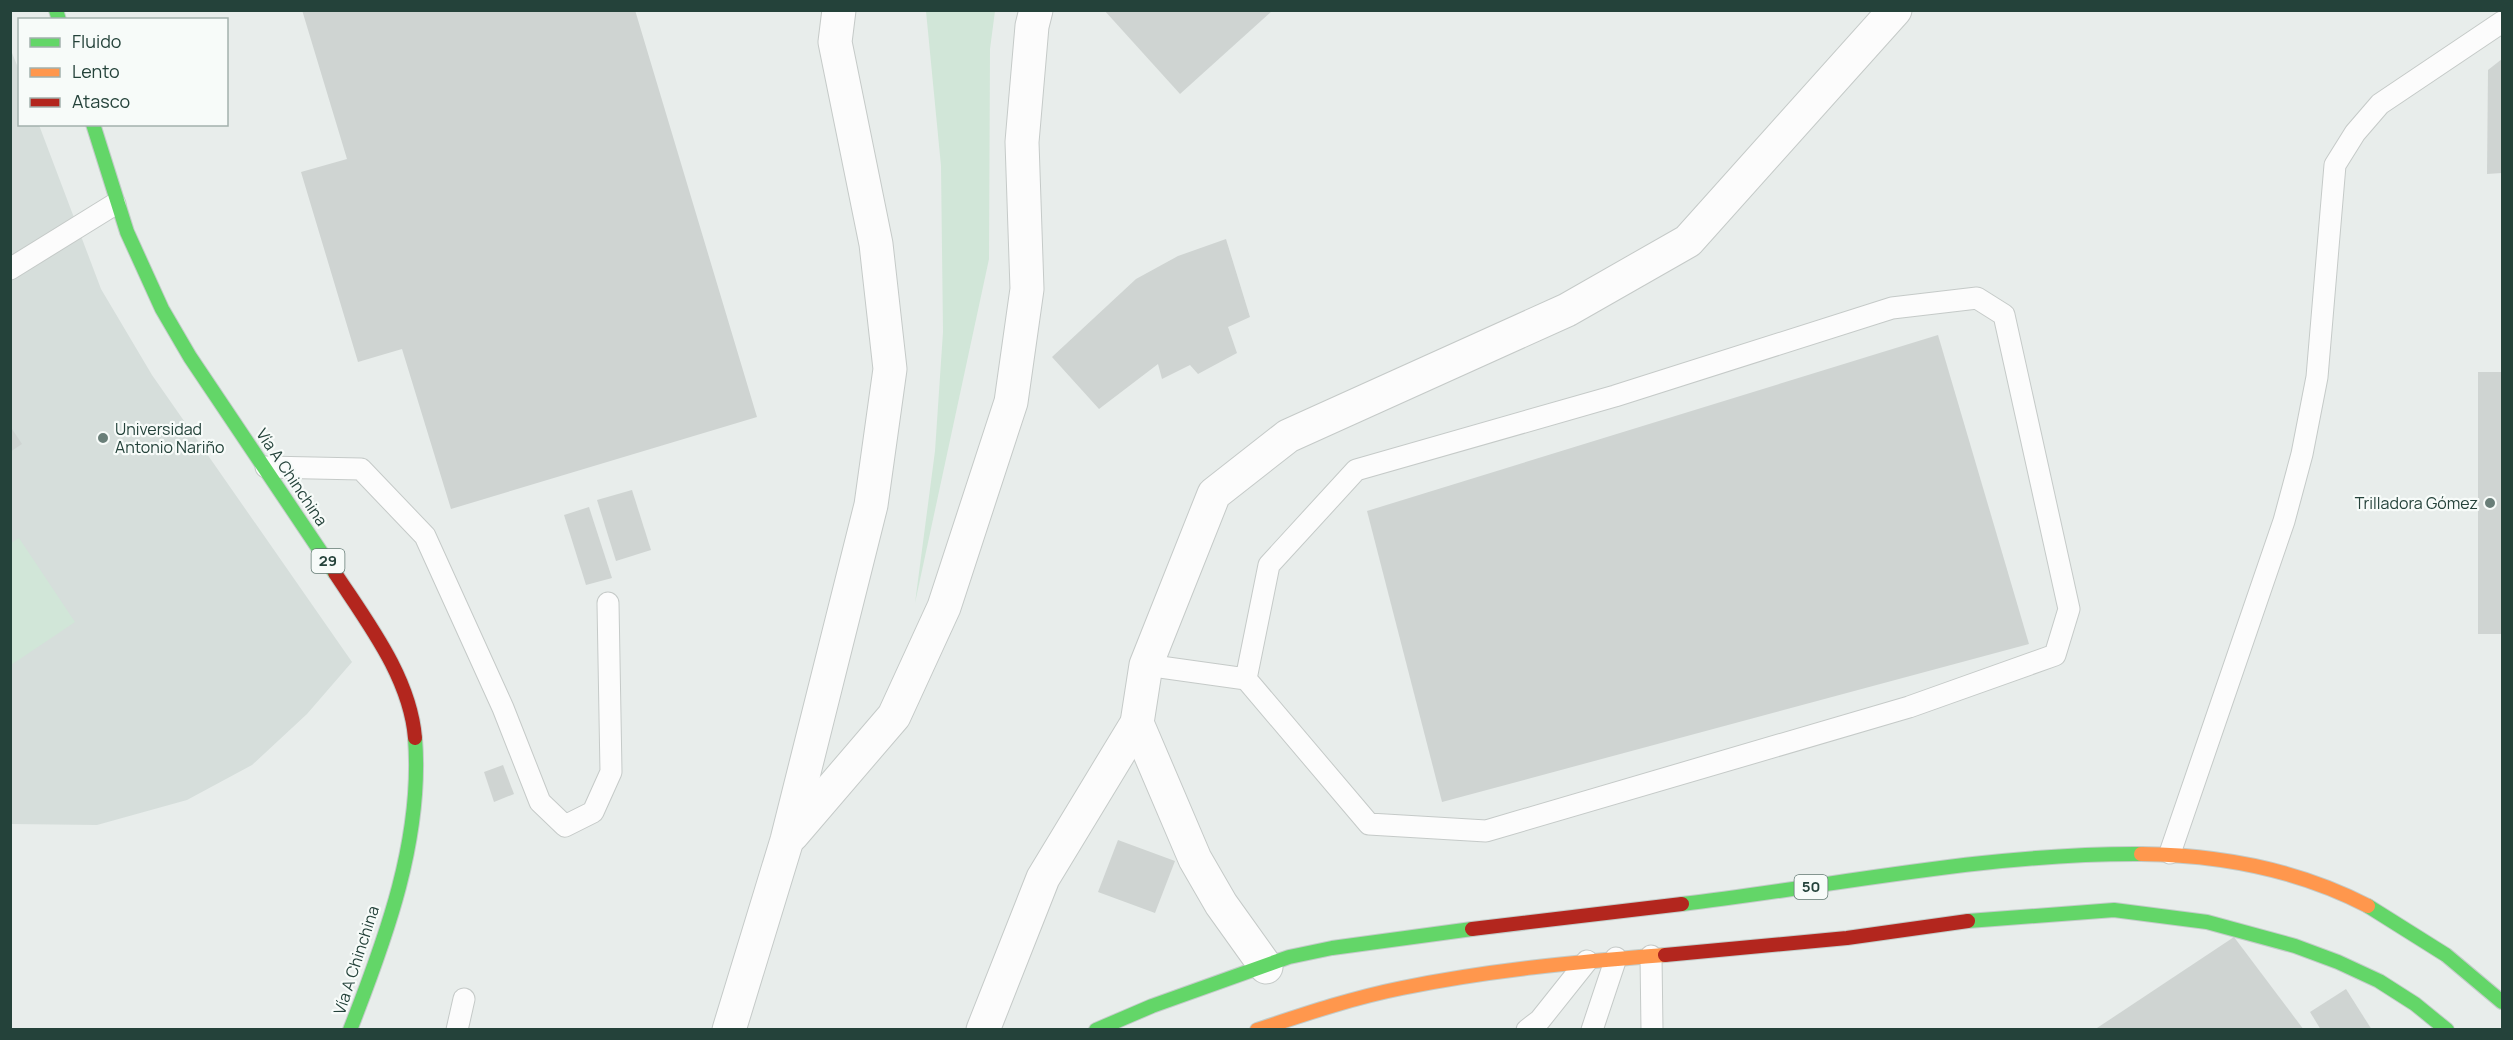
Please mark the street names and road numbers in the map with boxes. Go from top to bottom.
street label: Vía A Chinchina [251,424,333,530]
road number: 29 [312,549,344,573]
road number: 50 [1794,875,1828,899]
street label: Vía A Chinchina [328,903,384,1017]

